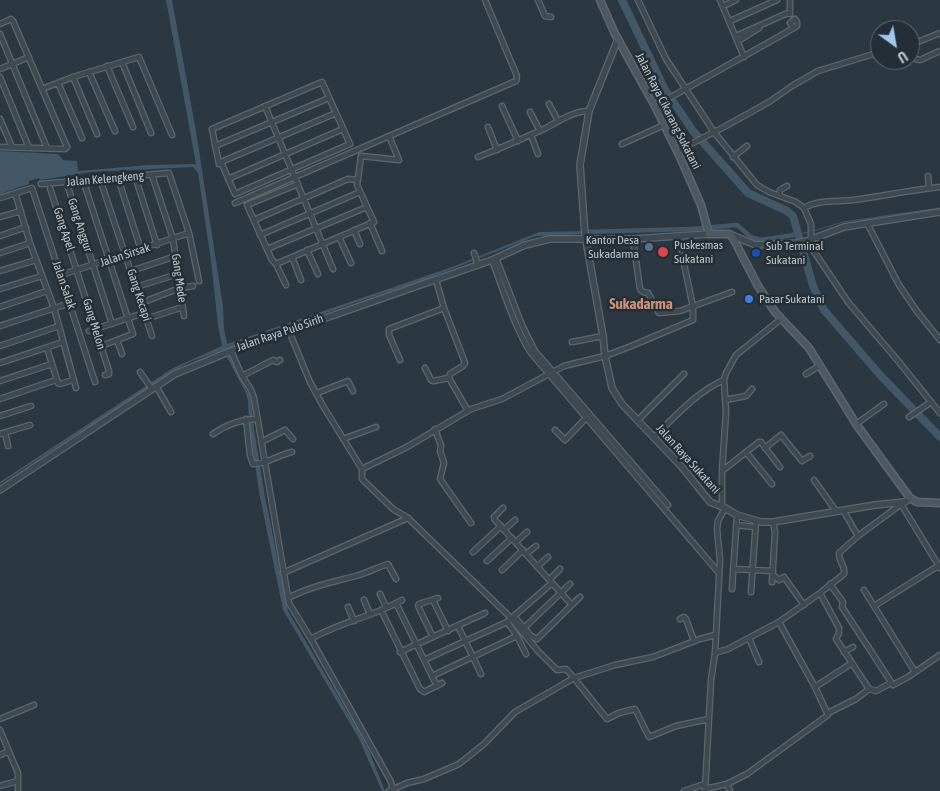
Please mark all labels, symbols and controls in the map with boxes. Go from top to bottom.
north arrow [870,20,920,70]
text: U [895,48,910,66]
street label: Jalan Raya Cikarang Sukatani [632,50,704,172]
street label: Jalan Kelengkeng [66,168,144,190]
street label: Gang Anggur [65,196,95,254]
street label: Gang Apel [50,205,78,253]
place label: Kantor Desa Sukadarma [586,233,639,261]
place label: Puskesmas Sukatani [674,238,723,266]
place label: Sub Terminal Sukatani [766,239,824,267]
street label: Jalan Sirsak [98,240,152,270]
marker: Kantor Desa Sukadarma [643,241,655,253]
marker: Puskesmas Sukatani [656,245,670,259]
marker: Sub Terminal Sukatani [750,247,762,259]
street label: Gang Mede [168,253,190,303]
street label: Jalan Salak [49,259,79,311]
street label: Gang Kecapi [124,267,154,323]
place label: Pasar Sukatani [759,292,825,306]
marker: Pasar Sukatani [743,293,755,305]
district label: Sukadarma [609,295,673,313]
street label: Gang Melon [79,297,109,351]
street label: Jalan Raya Pulo Sirih [235,311,325,355]
street label: Jalan Raya Sukatani [653,421,723,497]

